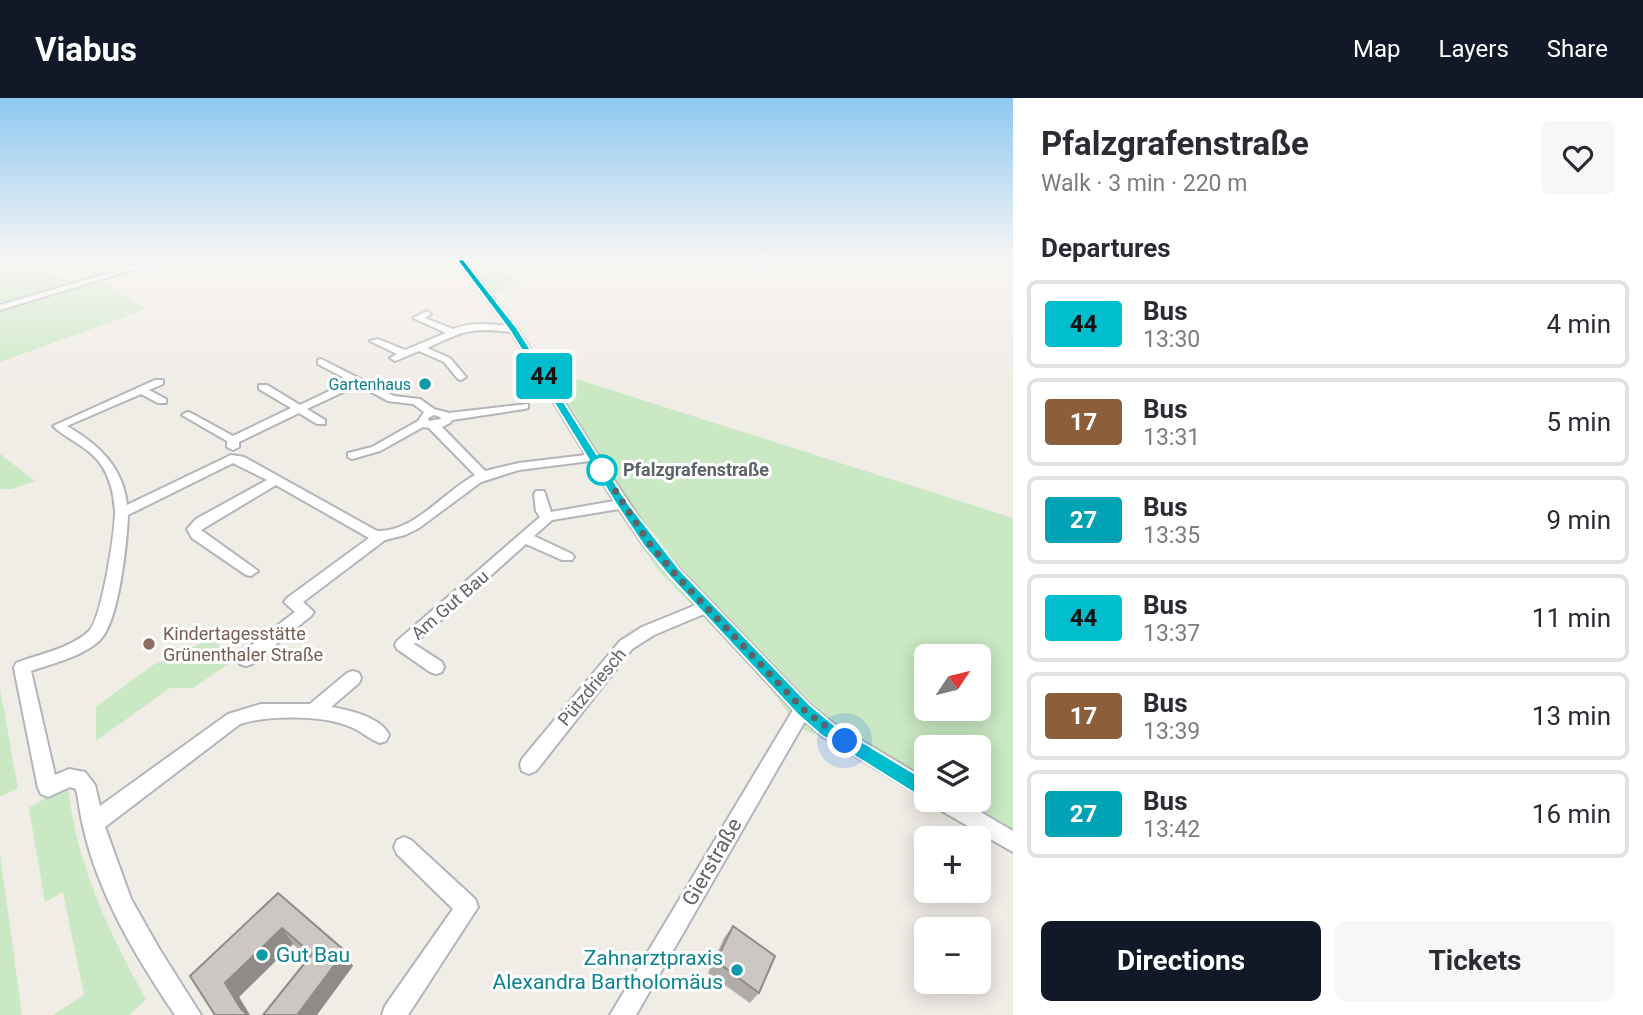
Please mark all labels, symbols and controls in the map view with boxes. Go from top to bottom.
text: Viabus [35,30,137,69]
text: Map [1353,35,1401,63]
text: Layers [1439,35,1509,63]
text: Share [1547,35,1608,63]
button: heart [1541,121,1615,195]
text: Pfalzgrafenstraße [1041,124,1309,163]
text: Walk · 3 min · 220 m [1041,170,1247,197]
text: Departures [1041,233,1171,263]
text: Bus [1143,296,1188,326]
text: 4 min [1546,309,1611,339]
text: 44 [1070,310,1097,338]
text: 13:30 [1143,326,1200,353]
line badge: 44 [512,353,576,399]
text: 44 [530,362,558,390]
place label: Gartenhaus [328,375,411,394]
marker: Gartenhaus [417,376,433,392]
text: Bus [1143,394,1188,424]
text: 5 min [1546,407,1611,437]
text: 17 [1070,408,1097,436]
text: 13:31 [1143,424,1200,451]
marker: Pfalzgrafenstraße [587,455,617,485]
place label: Pfalzgrafenstraße [623,459,769,480]
text: Bus [1143,492,1188,522]
text: 9 min [1546,505,1611,535]
text: 27 [1070,506,1097,534]
text: 13:35 [1143,522,1200,549]
street label: Am Gut Bau [407,565,493,644]
text: Bus [1143,590,1188,620]
text: 11 min [1532,603,1611,633]
text: 44 [1070,604,1097,632]
text: 13:37 [1143,620,1200,647]
place label: Kindertagesstätte Grünenthaler Straße [163,623,323,665]
marker: Kindertagesstätte Grünenthaler Straße [141,636,157,652]
street label: Pützdriesch [553,644,630,730]
north arrow [914,644,990,721]
map controls [914,644,991,994]
text: Bus [1143,688,1188,718]
text: 13 min [1532,701,1611,731]
text: 17 [1070,702,1097,730]
text: 13:39 [1143,718,1200,745]
your location [827,723,862,758]
button: layers [914,735,991,812]
text: Bus [1143,786,1188,816]
text: 16 min [1532,799,1611,829]
text: 27 [1070,800,1097,828]
street label: Gierstraße [677,814,747,910]
text: 13:42 [1143,816,1200,843]
button: + [914,826,991,903]
button: − [914,917,991,994]
button: Directions [1041,921,1321,1001]
button: Tickets [1335,921,1615,1001]
place label: Gut Bau [276,943,350,967]
place label: Zahnarztpraxis Alexandra Bartholomäus [493,946,723,994]
marker: Gut Bau [254,947,270,963]
marker: Zahnarztpraxis Alexandra Bartholomäus [729,962,745,978]

